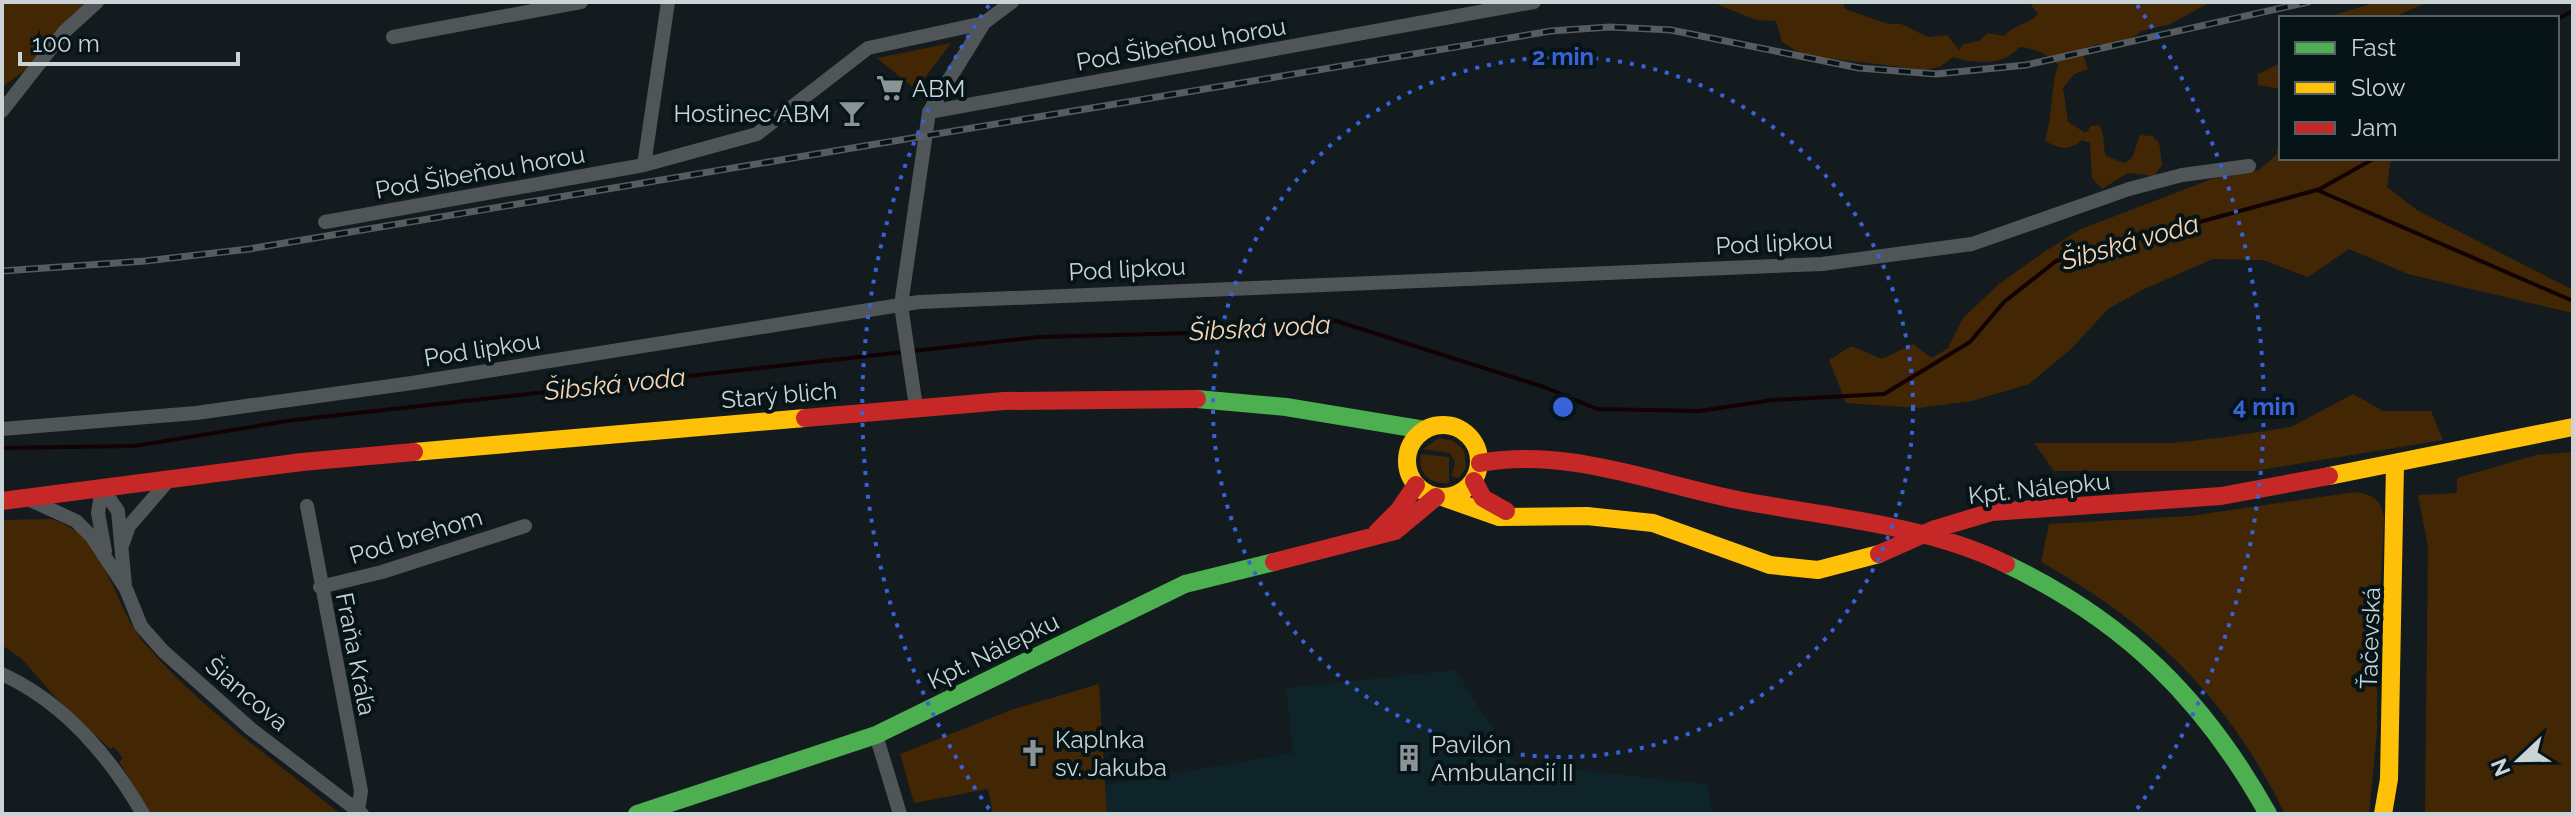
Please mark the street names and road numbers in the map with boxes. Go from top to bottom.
street label: Pod Šibeňou horou [1074,10,1288,77]
street label: Pod Šibeňou horou [373,138,587,205]
street label: Pod lipkou [1715,225,1833,261]
street label: Pod lipkou [1068,251,1186,287]
street label: Pod lipkou [422,326,542,372]
street label: Starý blich [720,375,838,415]
street label: Kpt. Nálepku [1967,466,2111,510]
street label: Pod brehom [346,502,486,570]
street label: Ťačevská [2354,587,2386,689]
street label: Fraňa Kráľa [330,590,382,718]
street label: Kpt. Nálepku [923,607,1063,695]
street label: Šiancova [200,650,295,737]

